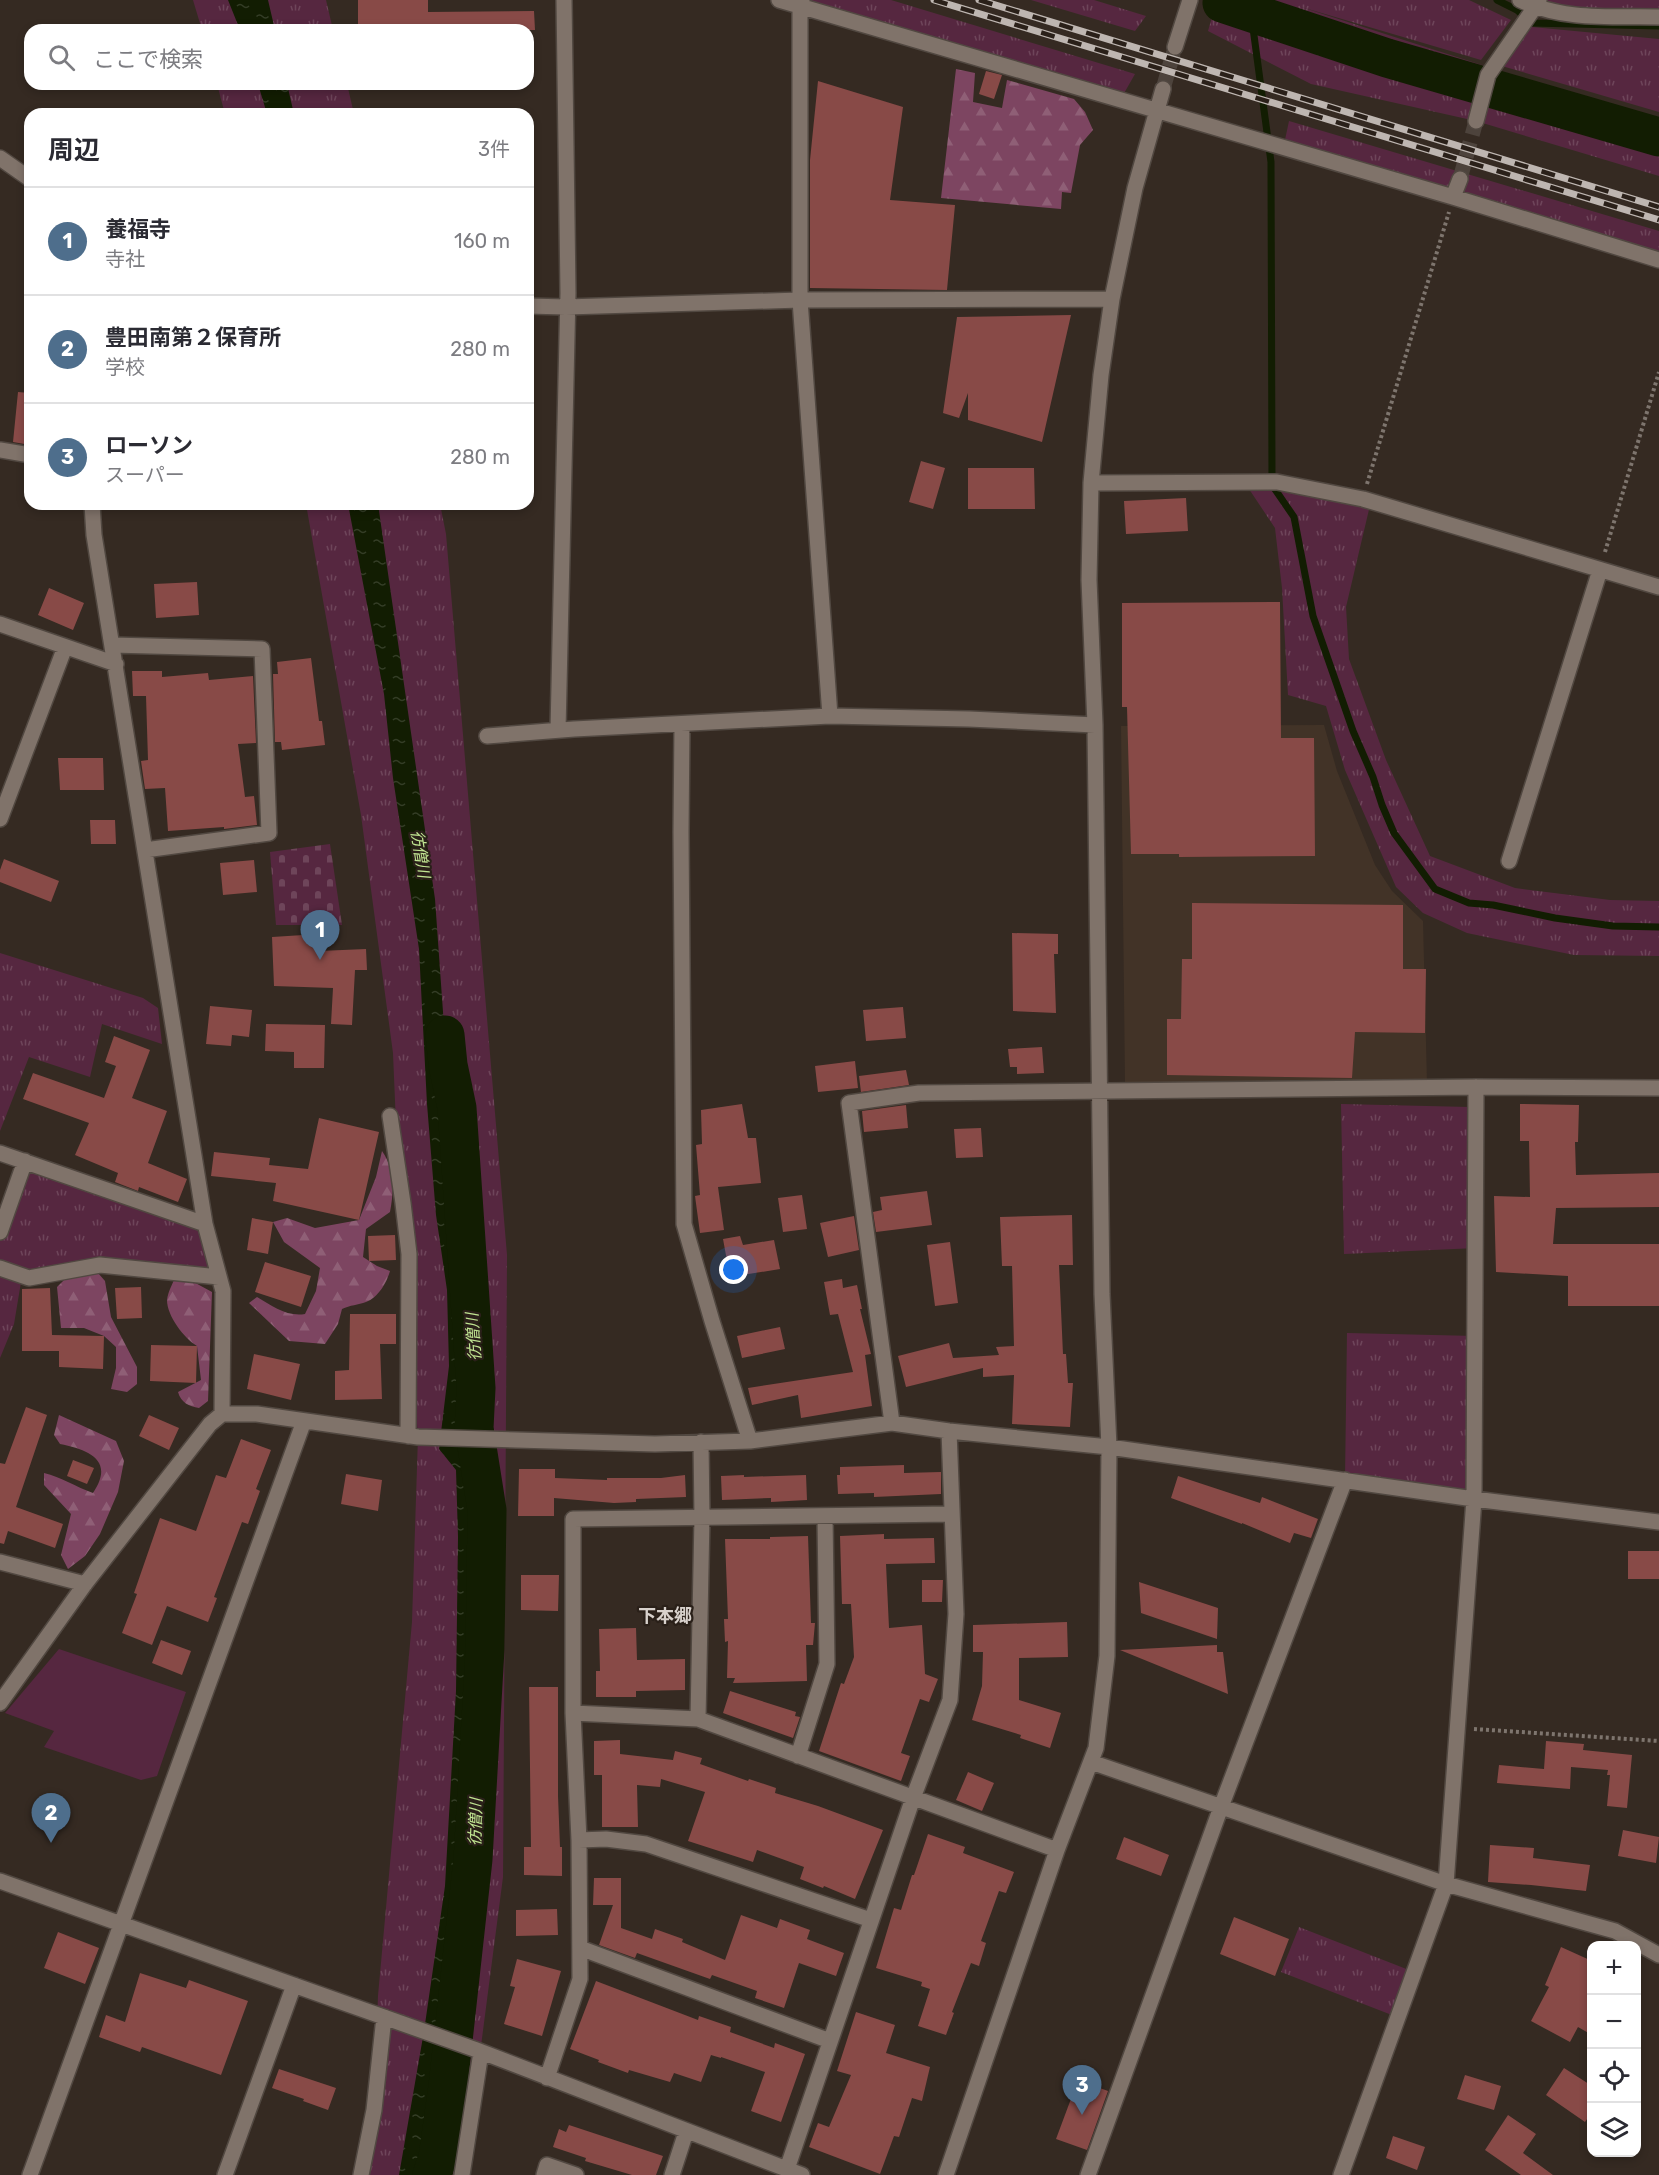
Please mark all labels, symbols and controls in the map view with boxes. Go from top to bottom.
search box [24,24,534,90]
icon: search [45,41,78,74]
text: ここで検索 [93,46,203,73]
text: 周辺 [48,135,100,166]
text: 3件 [478,137,510,161]
text: 養福寺 [105,216,171,243]
text: 1 [63,229,72,253]
text: 160 m [454,229,510,253]
text: 寺社 [105,247,145,271]
text: 豊田南第２保育所 [105,324,281,351]
text: 2 [61,337,74,361]
text: 280 m [450,337,510,361]
text: 学校 [105,355,145,379]
text: ローソン [105,432,193,459]
text: 3 [61,445,74,469]
text: 280 m [450,445,510,469]
text: スーパー [105,463,185,487]
water label: 彷僧川 [407,829,434,881]
pin: 1 [300,910,340,960]
your location [719,1255,748,1284]
water label: 彷僧川 [462,1310,485,1362]
district label: 下本郷 [638,1605,692,1627]
pin: 2 [32,1794,70,1843]
water label: 彷僧川 [465,1796,486,1846]
map controls [1587,1941,1641,2157]
button: + [1587,1941,1641,1995]
button: − [1587,1995,1641,2049]
button: locate [1587,2049,1641,2103]
pin: 3 [1062,2066,1102,2115]
button: layers [1587,2103,1641,2157]

